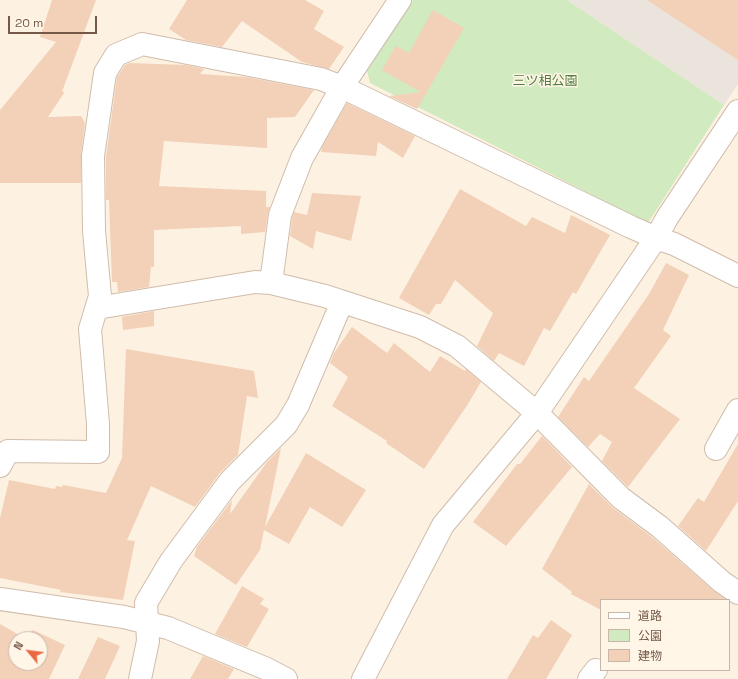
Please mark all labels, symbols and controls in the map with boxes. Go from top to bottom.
scale bar [10,8,99,34]
text: 20 m [15,15,43,31]
park label: 三ツ相公園 [513,73,577,89]
legend [600,599,730,671]
text: 道路 [638,608,662,624]
text: 公園 [638,628,662,644]
north arrow [8,631,48,671]
text: N [10,639,26,652]
text: 建物 [638,648,662,664]

